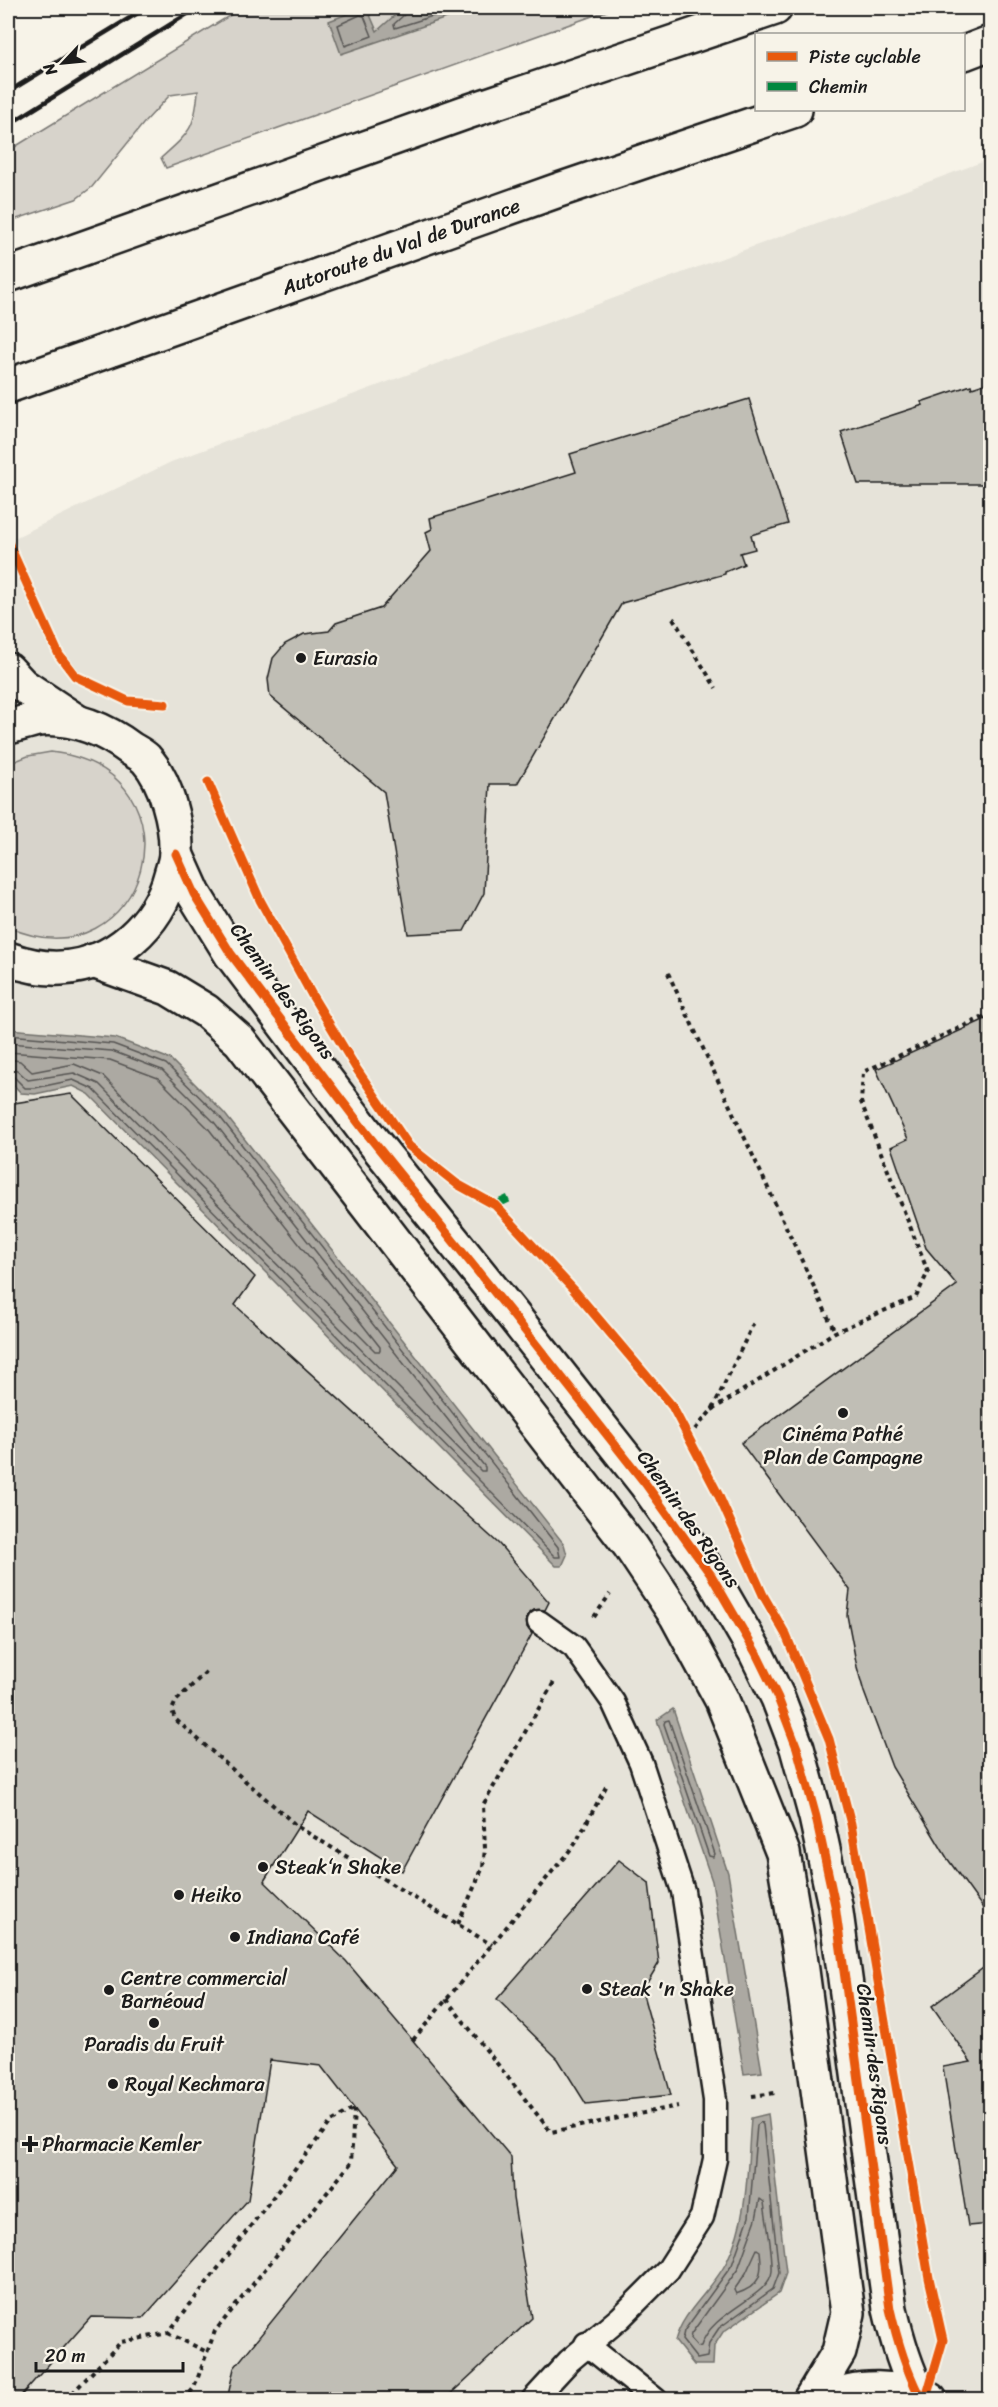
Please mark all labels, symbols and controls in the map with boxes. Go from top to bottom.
north arrow [33,33,93,93]
legend [755,33,965,111]
text: Piste cyclable [809,41,921,73]
text: N [34,57,66,82]
text: Chemin [809,71,868,103]
street label: Autoroute du Val de Durance [276,188,525,306]
place label: Eurasia [313,641,378,676]
marker: Eurasia [294,651,308,665]
street label: Chemin des Rigons [221,915,345,1068]
marker: Cinéma Pathé Plan de Campagne [836,1406,850,1420]
place label: Cinéma Pathé Plan de Campagne [763,1417,923,1475]
street label: Chemin des Rigons [628,1443,750,1597]
place label: Steak‘n Shake [275,1850,401,1885]
marker: Steak‘n Shake [256,1860,270,1874]
place label: Heiko [191,1878,242,1913]
marker: Heiko [172,1888,186,1902]
place label: Indiana Café [246,1920,360,1955]
marker: Indiana Café [228,1930,242,1944]
place label: Centre commercial Barnéoud [121,1961,288,2019]
place label: Steak 'n Shake [599,1972,734,2007]
street label: Chemin des Rigons [846,1981,903,2148]
marker: Steak 'n Shake [580,1982,594,1996]
marker: Centre commercial Barnéoud [102,1983,116,1997]
marker: Paradis du Fruit [147,2016,161,2030]
place label: Paradis du Fruit [84,2027,225,2062]
place label: Royal Kechmara [125,2067,265,2102]
marker: Royal Kechmara [106,2077,120,2091]
place label: Pharmacie Kemler [42,2127,202,2162]
marker: Pharmacie Kemler [23,2137,37,2151]
scale bar [36,2335,183,2373]
text: 20 m [45,2340,85,2372]

